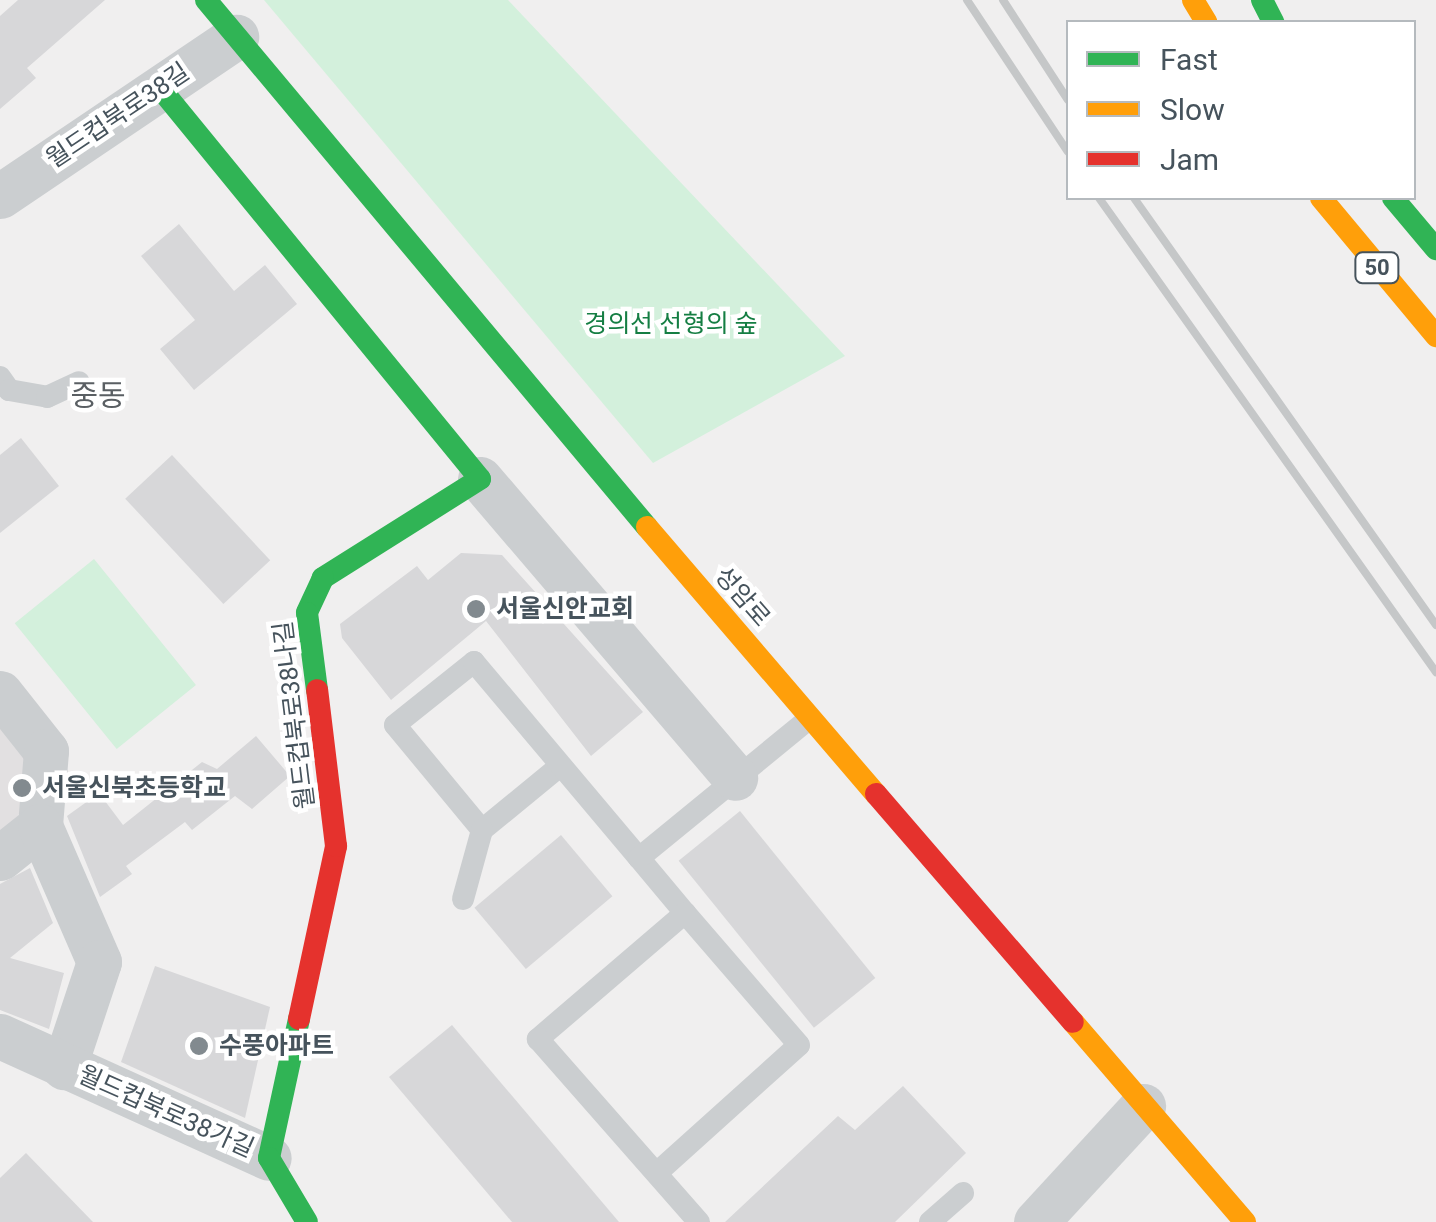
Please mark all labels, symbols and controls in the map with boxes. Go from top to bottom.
legend [1066,20,1416,200]
text: Fast [1160,42,1218,77]
street label: 월드컵북로38길 [41,57,195,175]
text: Slow [1160,92,1225,127]
text: Jam [1160,142,1219,177]
road number: 50 [1352,251,1402,285]
park label: 경의선 선형의 숲 [584,309,758,339]
district label: 중동 [70,378,126,414]
street label: 성암로 [708,561,776,633]
place label: 서울신안교회 [496,594,634,624]
marker: 서울신안교회 [465,598,487,620]
street label: 월드컵북로38나길 [269,619,321,811]
place label: 서울신북초등학교 [42,773,226,803]
marker: 서울신북초등학교 [11,777,33,799]
place label: 수풍아파트 [219,1031,334,1061]
marker: 수풍아파트 [188,1035,210,1057]
street label: 월드컵북로38가길 [74,1060,258,1164]

